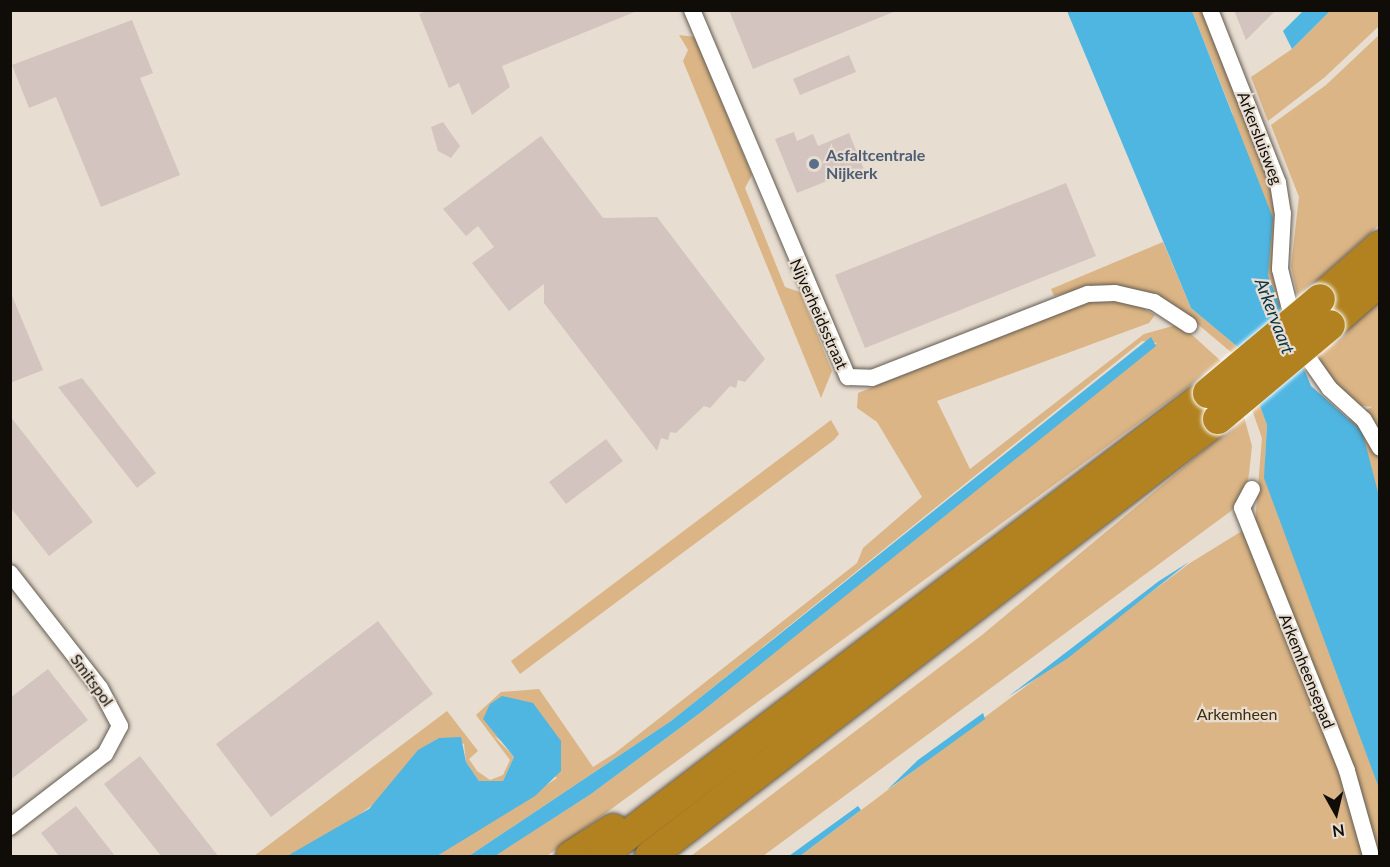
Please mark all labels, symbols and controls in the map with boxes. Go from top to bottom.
street label: Arkersluisweg [1233,89,1287,187]
place label: Asfaltcentrale Nijkerk [826,145,925,183]
marker: Asfaltcentrale Nijkerk [807,157,821,171]
street label: Nijverheidsstraat [786,256,852,372]
water label: Arkervaart [1251,275,1299,357]
street label: Arkemheensepad [1275,611,1339,731]
street label: Smitspol [67,650,117,710]
park label: Arkemheen [1197,704,1277,724]
north arrow [1306,783,1366,843]
text: N [1331,821,1346,842]

